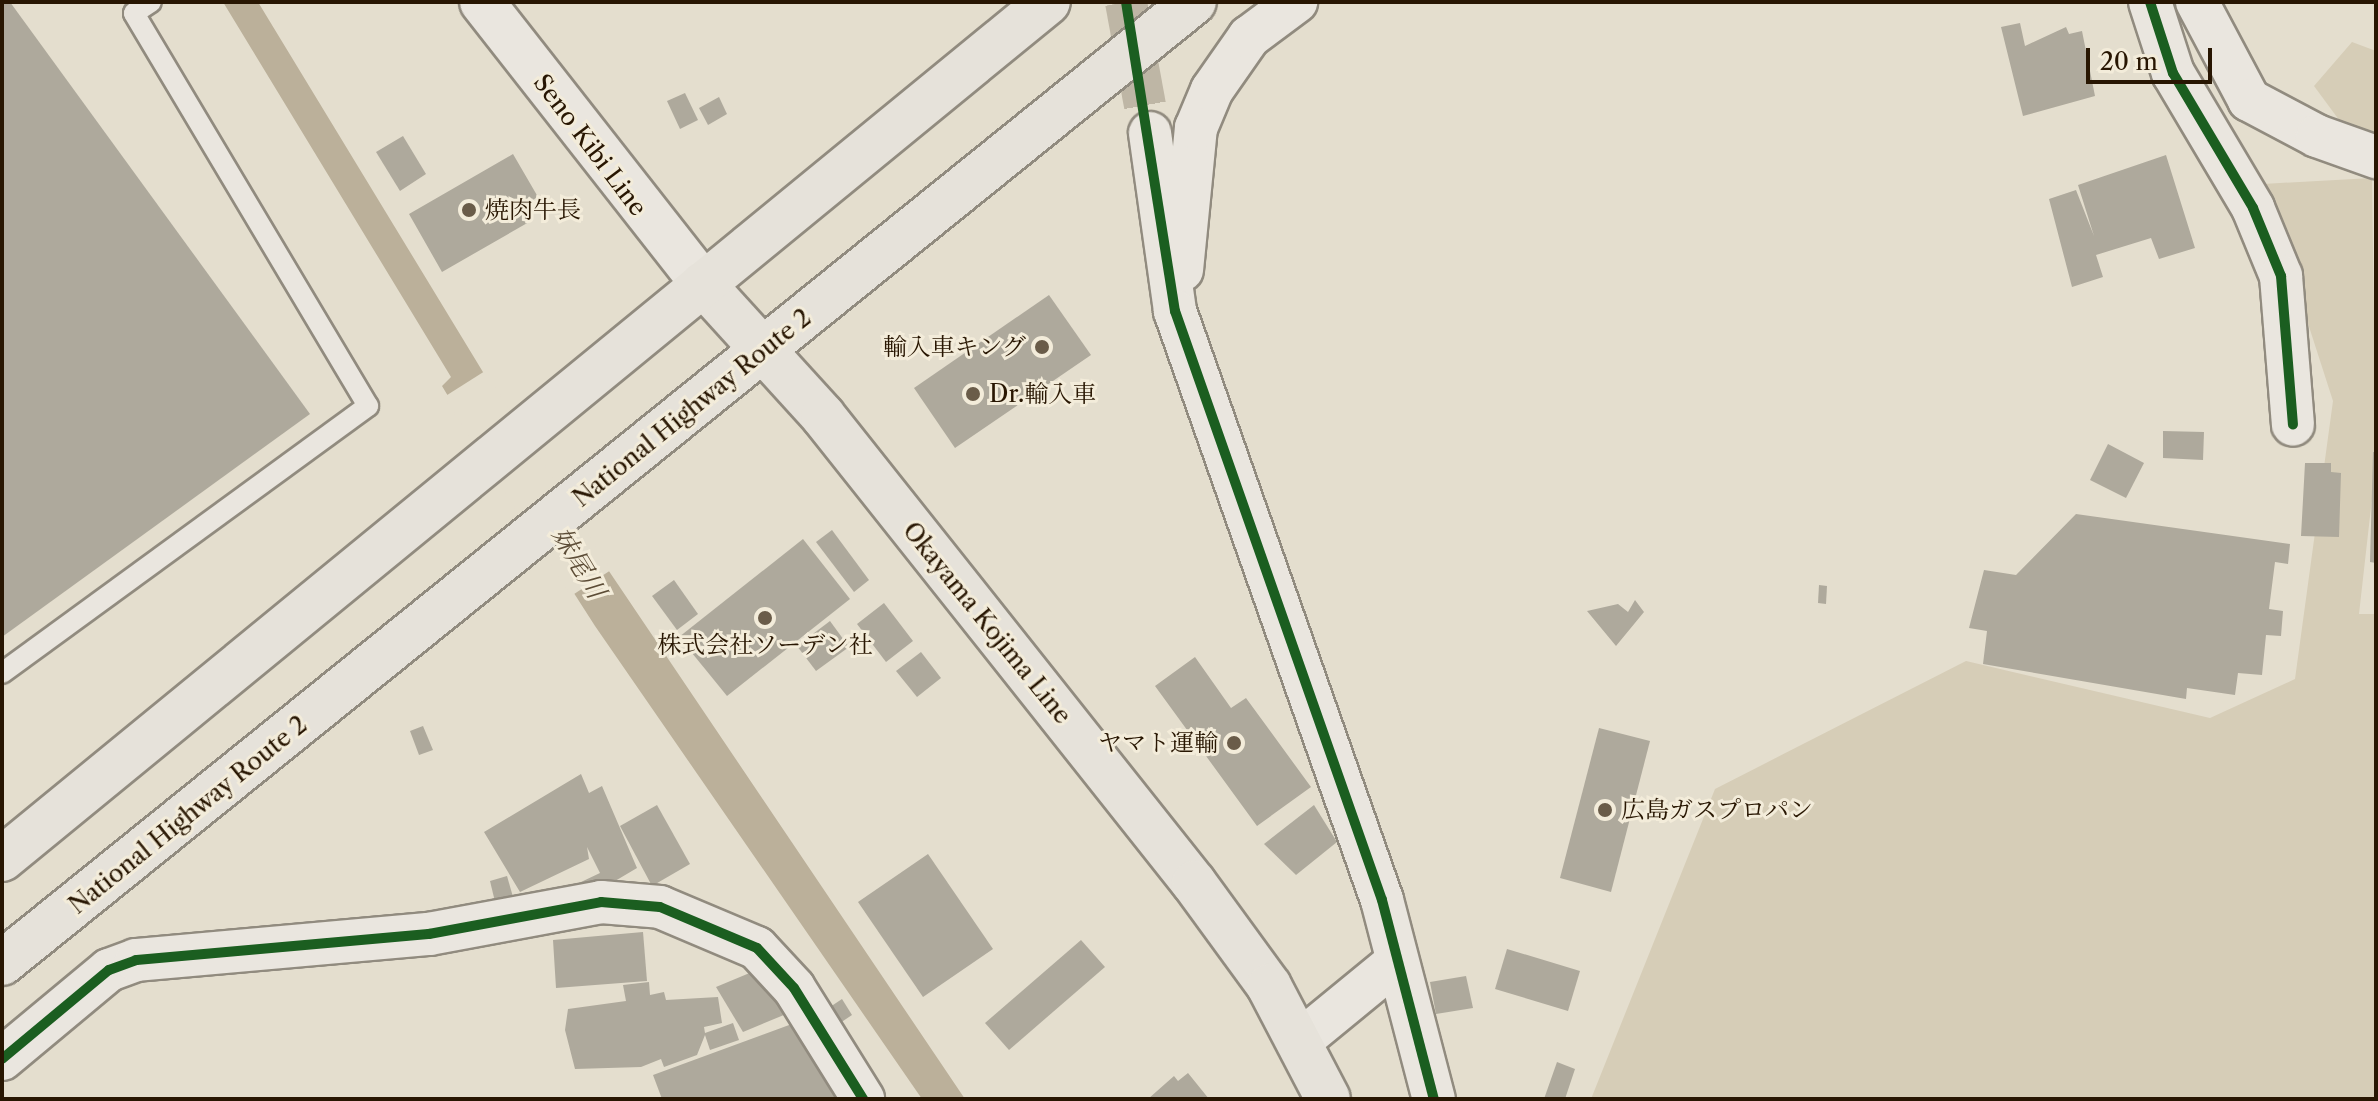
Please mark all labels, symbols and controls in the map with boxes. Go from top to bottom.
scale bar [2090,32,2216,82]
text: 20 m [2100,47,2158,76]
street label: Seno Kibi Line [527,69,653,221]
place label: 焼肉牛長 [485,196,581,224]
marker: 焼肉牛長 [460,201,478,219]
street label: National Highway Route 2 [567,303,817,513]
place label: 輸入車キング [882,333,1026,361]
marker: 輸入車キング [1033,338,1051,356]
place label: Dr.輸入車 [989,380,1096,408]
marker: Dr.輸入車 [964,385,982,403]
street label: Okayama Kojima Line [897,516,1077,730]
water label: 妹尾川 [545,522,611,604]
marker: 株式会社ソーデン社 [756,609,774,627]
place label: 株式会社ソーデン社 [657,631,873,659]
street label: National Highway Route 2 [63,710,313,920]
place label: ヤマト運輸 [1098,729,1218,757]
marker: ヤマト運輸 [1225,734,1243,752]
place label: 広島ガスプロパン [1621,796,1813,824]
marker: 広島ガスプロパン [1596,801,1614,819]

